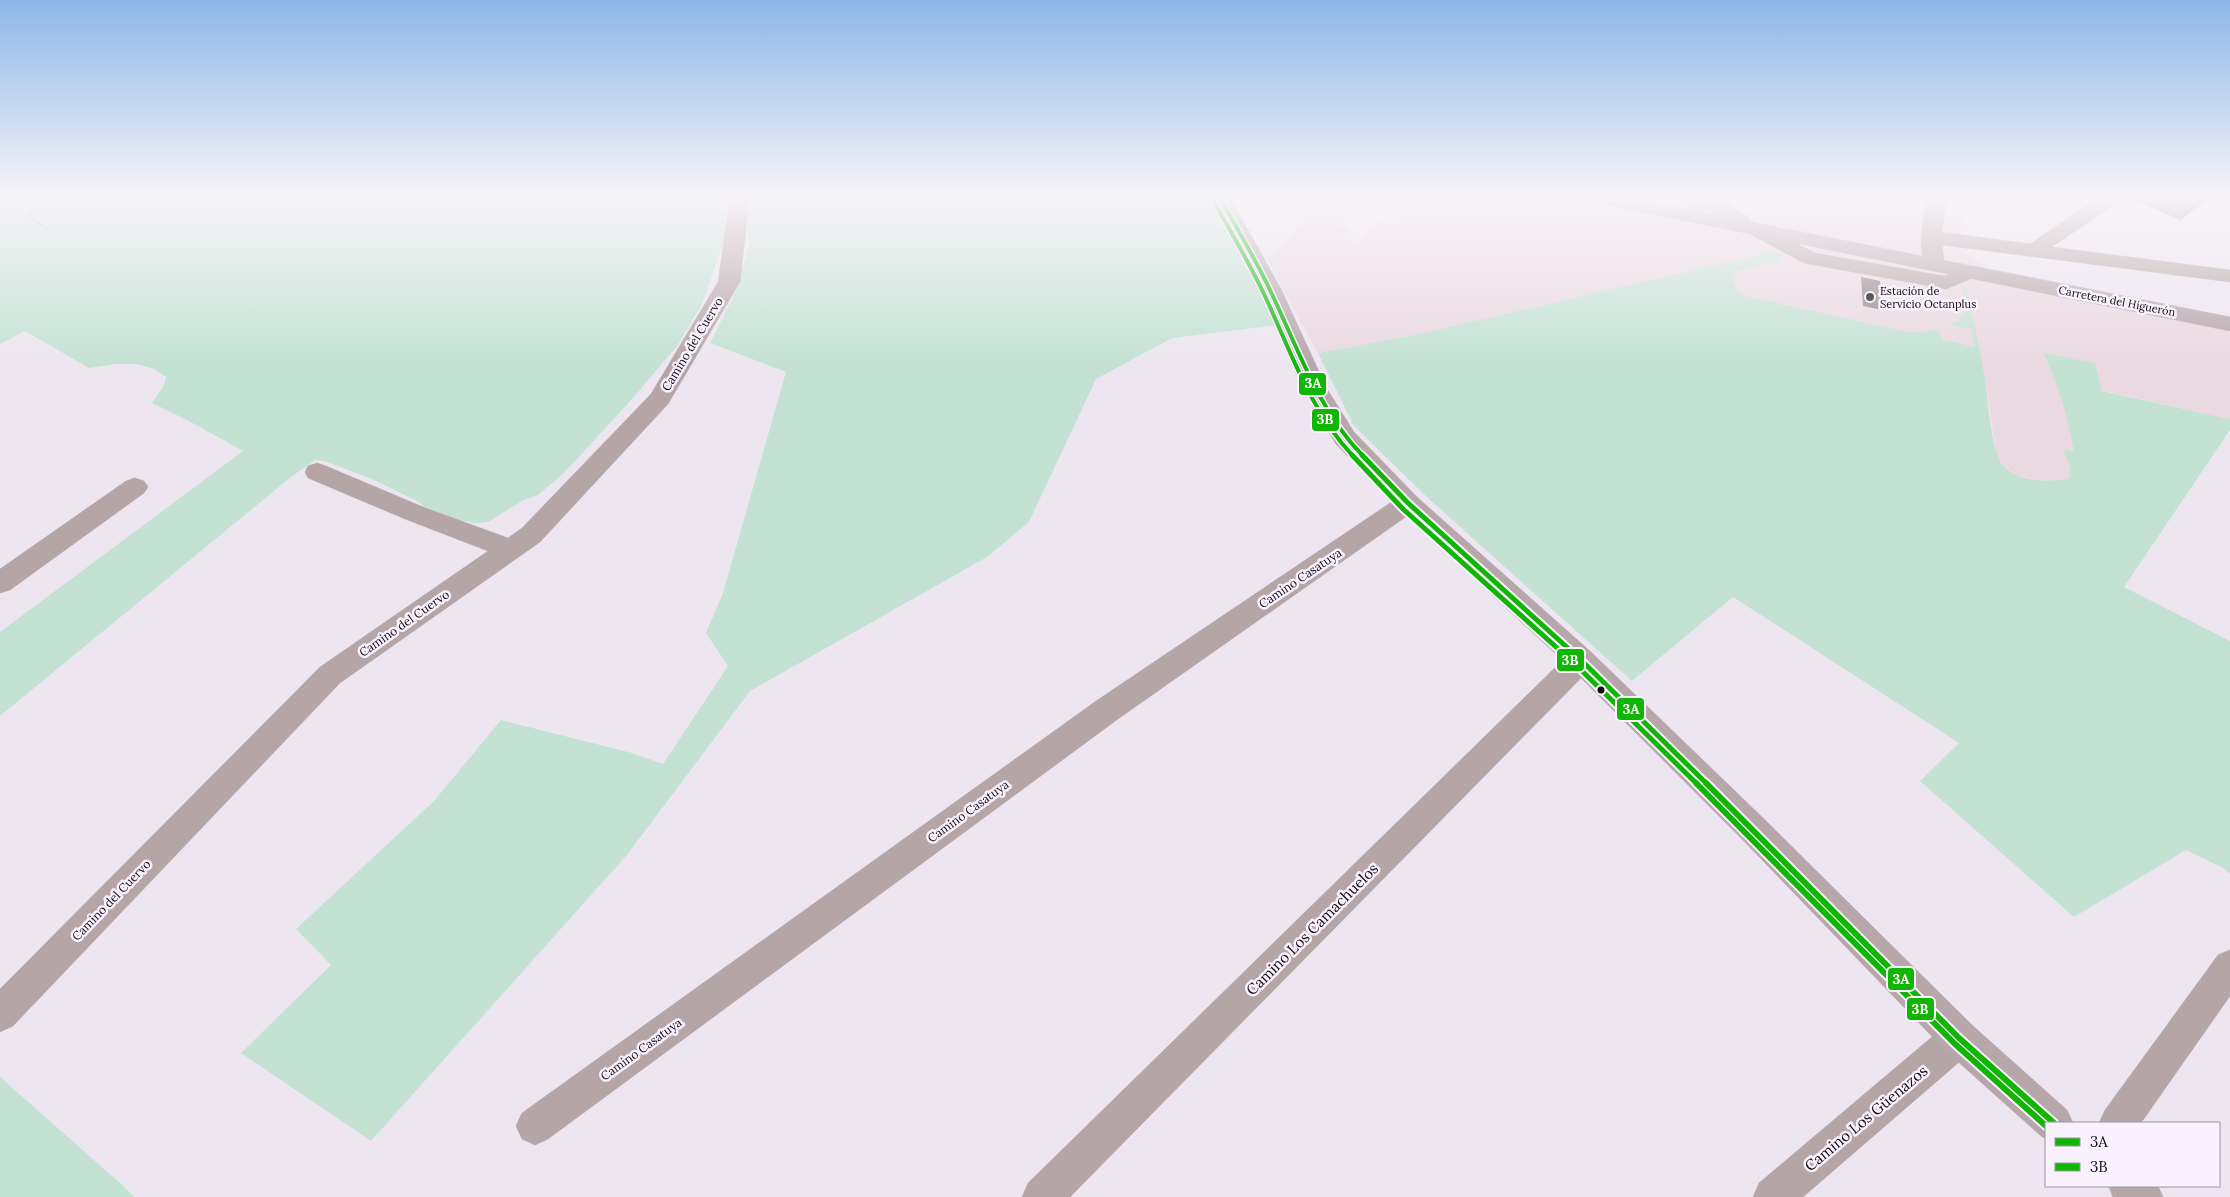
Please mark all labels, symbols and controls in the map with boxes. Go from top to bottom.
street label: Carretera del Higuerón [2057,283,2177,319]
place label: Estación de Servicio Octanplus [1880,284,1976,311]
marker: Estación de Servicio Octanplus [1864,291,1876,303]
street label: Camino del Cuervo [658,294,726,394]
line badge: 3A [1298,372,1327,396]
text: 3A [1304,374,1322,392]
line badge: 3B [1311,408,1340,432]
text: 3B [1316,410,1334,428]
street label: Camino Casatuya [1256,545,1344,611]
street label: Camino del Cuervo [356,586,452,660]
line badge: 3B [1556,648,1585,672]
text: 3B [1561,651,1579,669]
unlabelled marker [1596,685,1606,695]
line badge: 3A [1616,697,1645,721]
text: 3A [1622,700,1640,718]
street label: Camino Casatuya [924,777,1012,845]
street label: Camino del Cuervo [69,856,153,944]
street label: Camino Los Camachuelos [1242,859,1382,999]
line badge: 3A [1887,967,1915,991]
text: 3A [1892,970,1910,988]
line badge: 3B [1906,997,1935,1021]
text: 3B [1911,1000,1929,1018]
street label: Camino Casatuya [597,1015,685,1083]
street label: Camino Los Güenazos [1801,1061,1931,1175]
legend [2045,1122,2220,1187]
text: 3A [2090,1132,2108,1151]
text: 3B [2090,1157,2108,1176]

